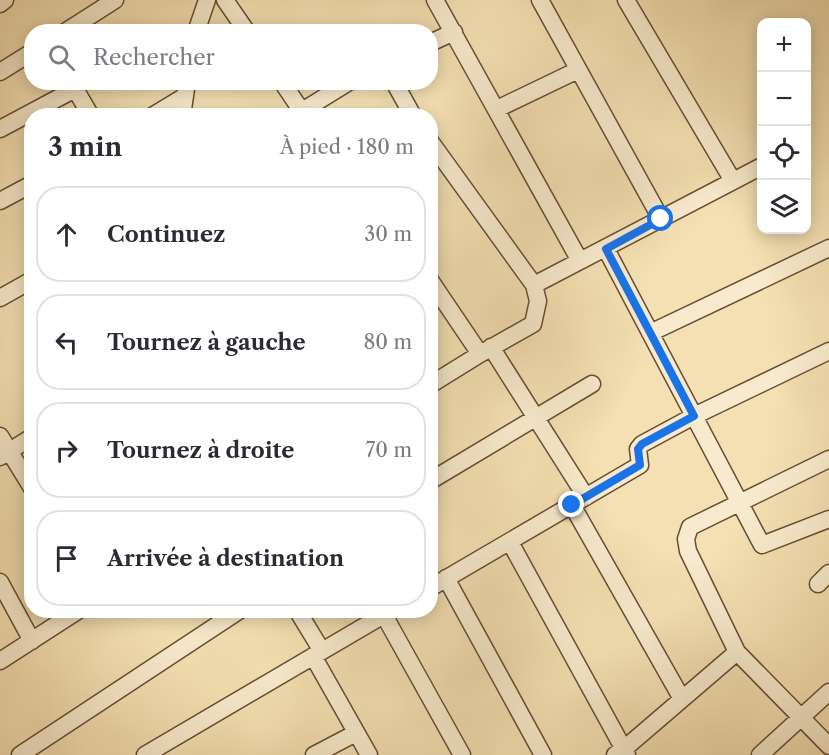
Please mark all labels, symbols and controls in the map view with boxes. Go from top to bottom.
map controls [757,18,811,234]
button: + [757,18,811,72]
search box [24,24,438,90]
icon: search [45,41,78,74]
text: Rechercher [93,44,215,71]
button: − [757,72,811,126]
button: locate [757,126,811,180]
text: 3 min [48,131,122,163]
text: À pied · 180 m [280,135,414,159]
button: layers [757,180,811,234]
route start [647,205,673,231]
icon: ahead [50,218,83,251]
text: Continuez [107,221,226,248]
text: 30 m [364,222,412,246]
icon: left [50,326,83,359]
text: Tournez à gauche [107,329,306,356]
text: 80 m [364,330,412,354]
icon: right [50,434,83,467]
text: Tournez à droite [107,437,294,464]
text: 70 m [366,438,412,462]
route end [558,491,584,517]
icon: arrive [50,542,83,575]
text: Arrivée à destination [107,545,344,572]

